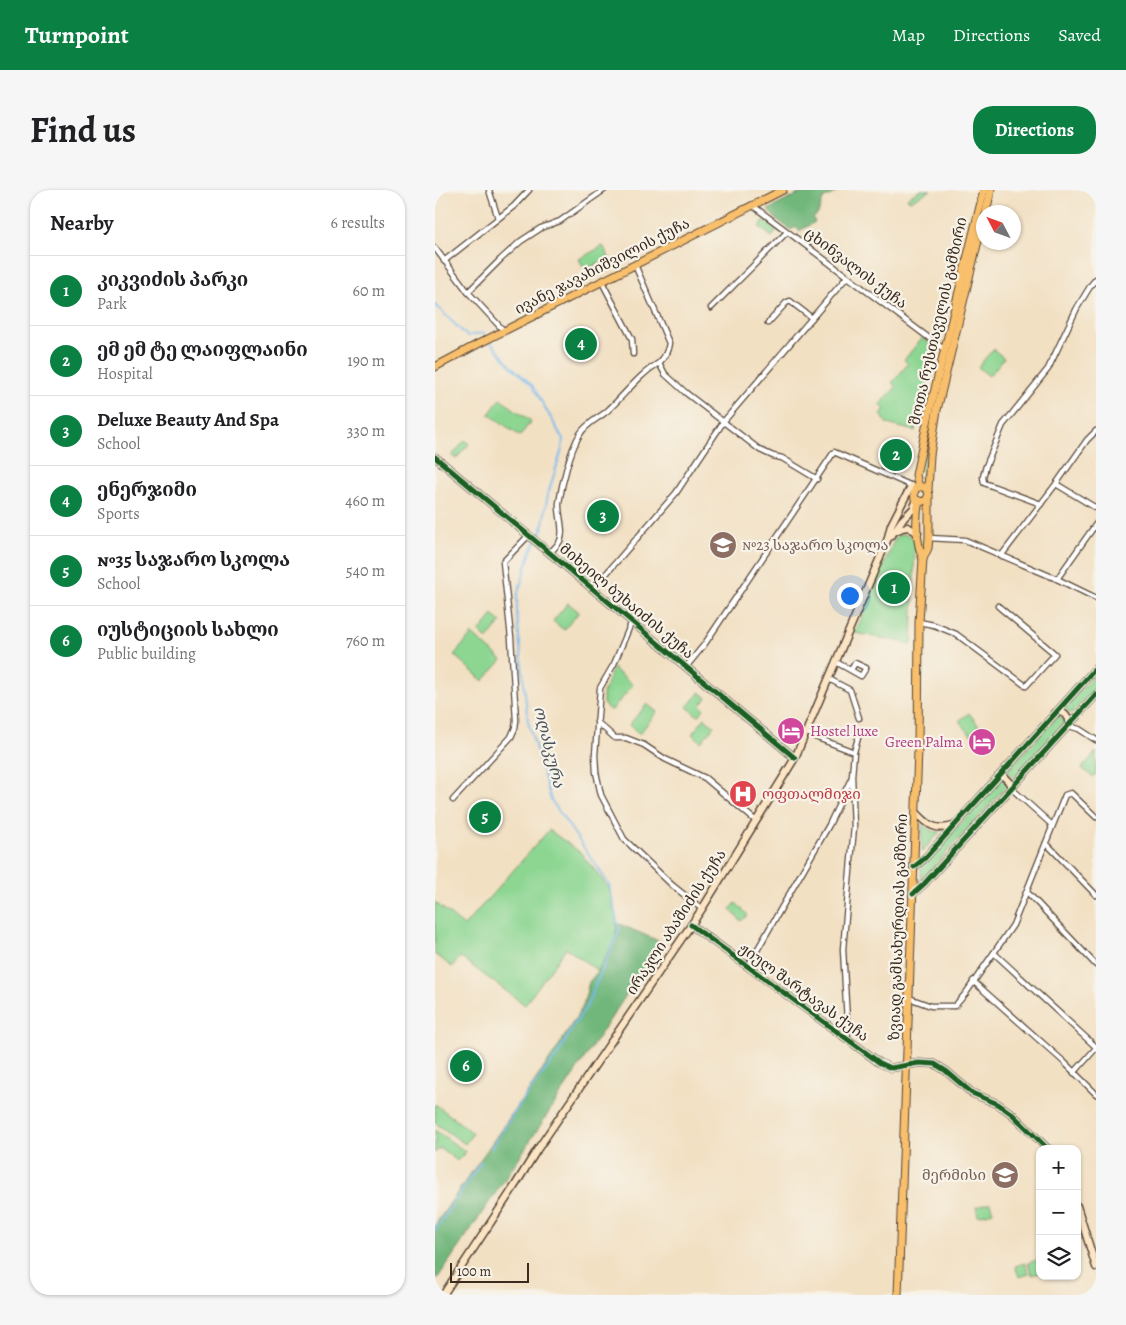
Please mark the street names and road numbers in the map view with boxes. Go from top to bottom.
street label: ივანე ჯავახიშვილის ქუჩა [511,213,693,319]
street label: შოთა რუსთაველის გამზირი [904,215,972,427]
street label: ცხინვალის ქუჩა [801,223,911,313]
street label: მიხეილ ბუხაიძის ქუჩა [556,539,698,663]
street label: ზვიად გამსახურდიას გამზირი [884,813,912,1041]
street label: ირაკლი აბაშიძის ქუჩა [621,845,731,999]
street label: ჟიულ შარტავას ქუჩა [735,938,873,1046]

